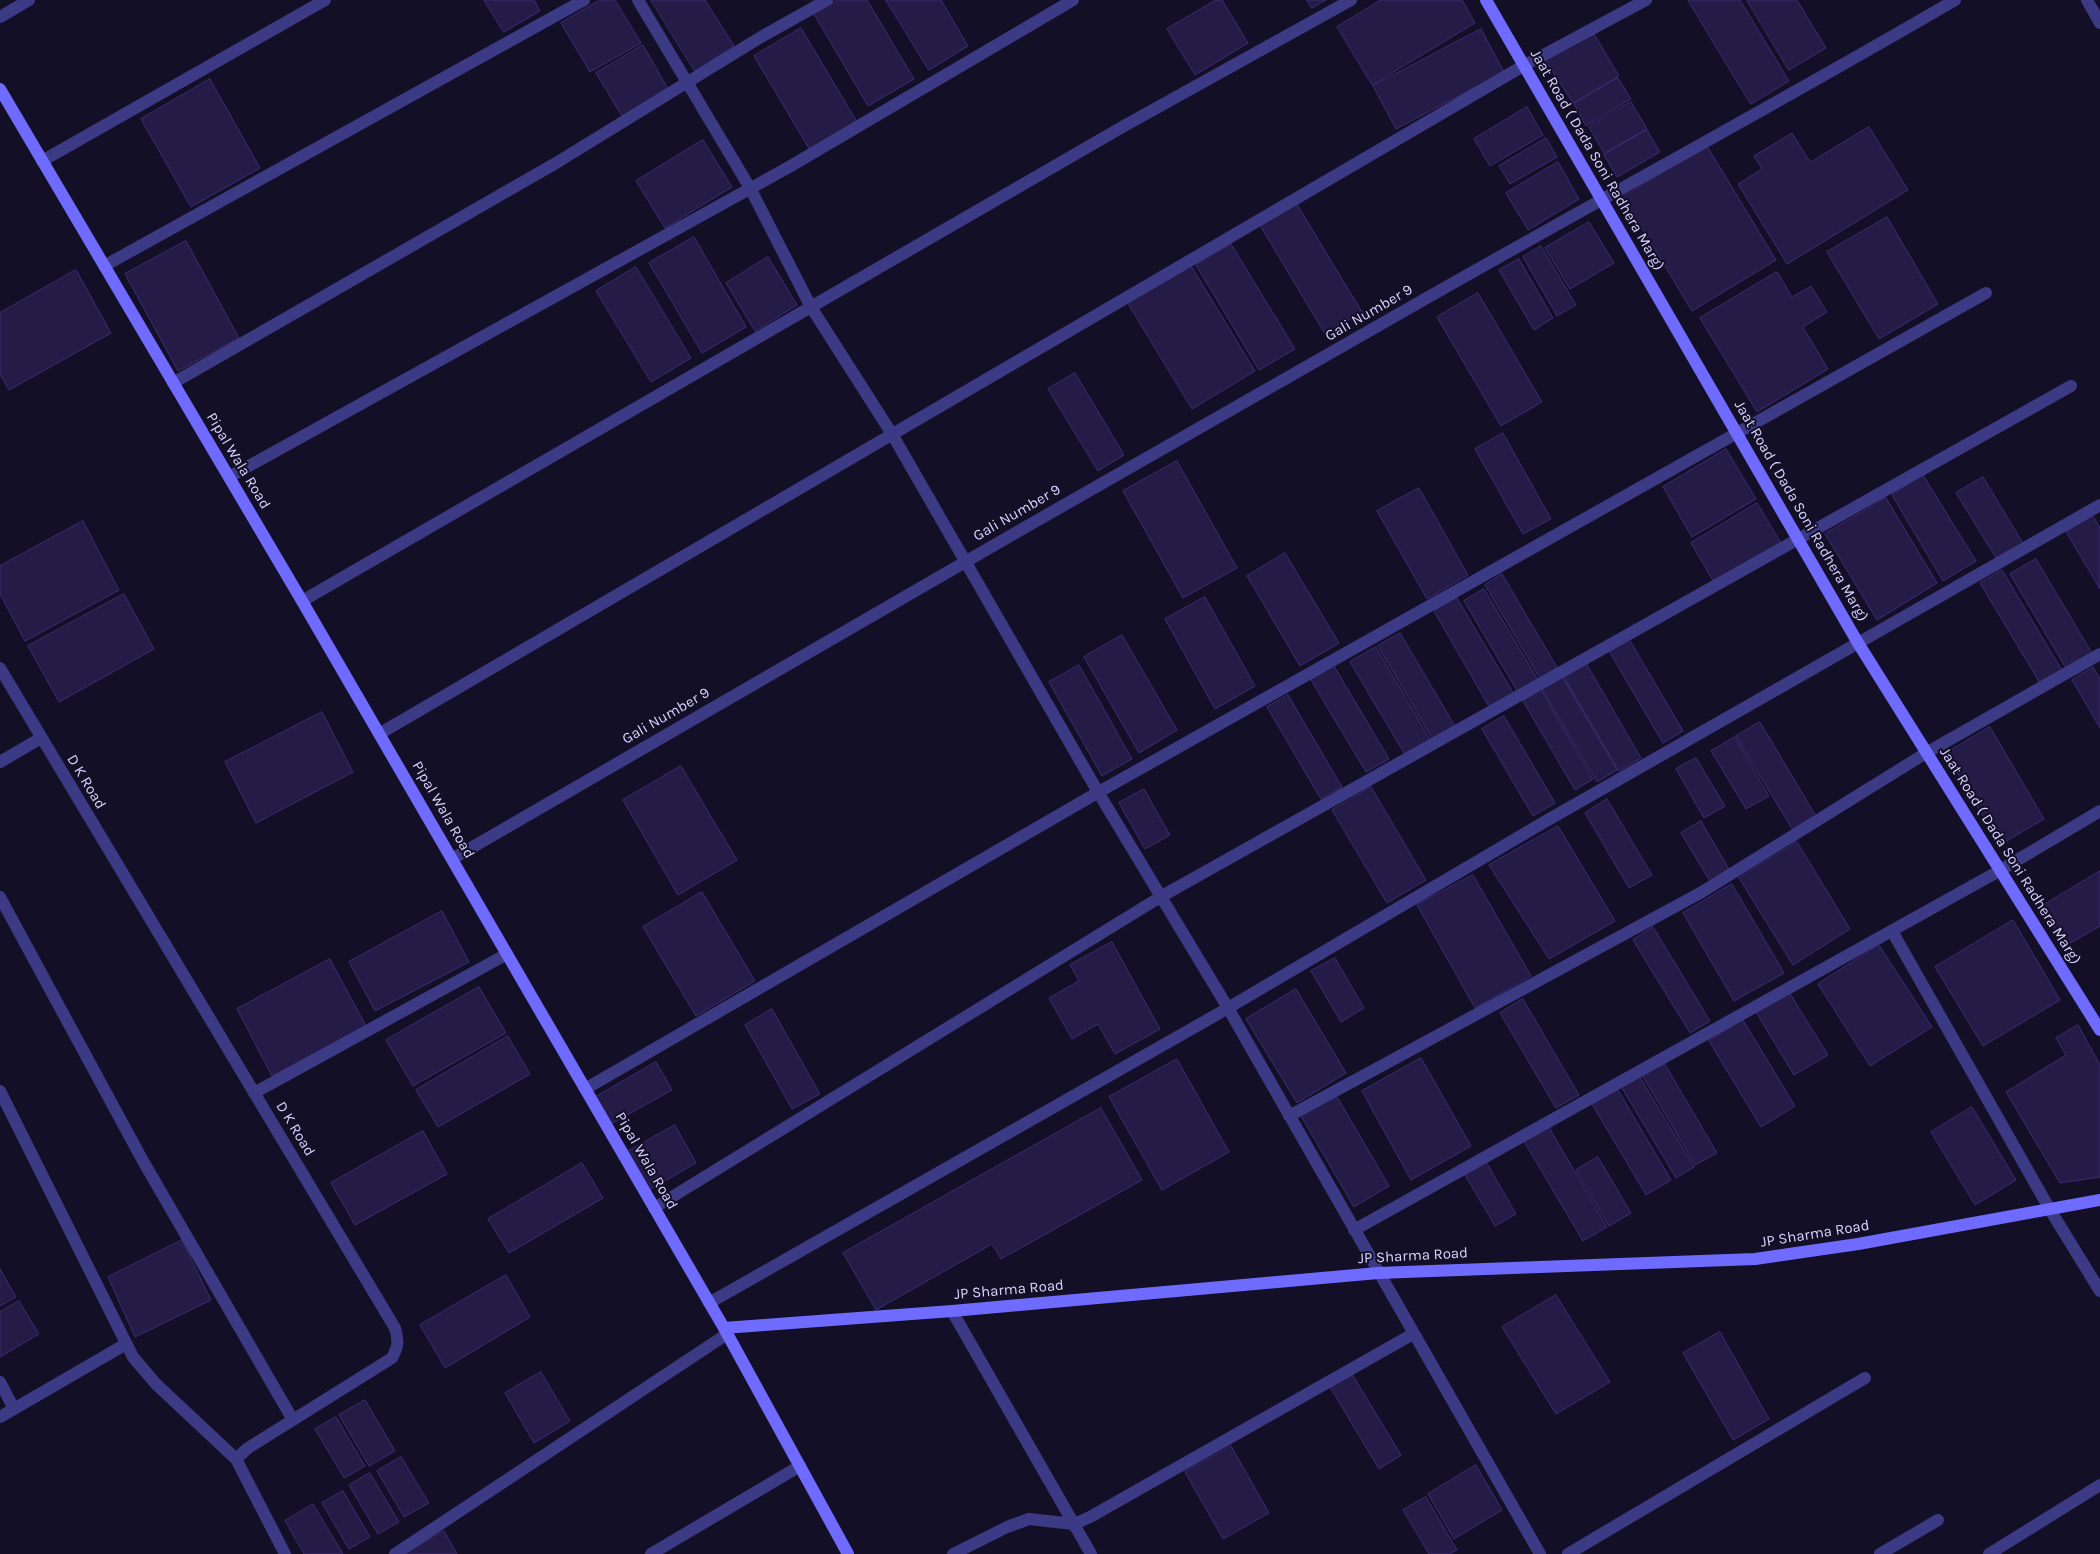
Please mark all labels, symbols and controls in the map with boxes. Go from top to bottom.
street label: Jaat Road ( Dada Soni Radhera Marg) [1526,46,1668,274]
street label: Gali Number 9 [1322,281,1416,345]
street label: Jaat Road ( Dada Soni Radhera Marg) [1730,397,1872,625]
street label: Pipal Wala Road [202,410,274,512]
street label: Gali Number 9 [970,481,1064,545]
street label: Gali Number 9 [619,684,713,748]
street label: Jaat Road ( Dada Soni Radhera Marg) [1936,744,2084,968]
street label: D K Road [63,751,109,813]
street label: Pipal Wala Road [408,758,478,862]
street label: D K Road [272,1098,318,1160]
street label: Pipal Wala Road [611,1109,681,1213]
street label: JP Sharma Road [1759,1216,1871,1252]
street label: JP Sharma Road [1358,1244,1468,1268]
street label: JP Sharma Road [953,1276,1065,1304]

